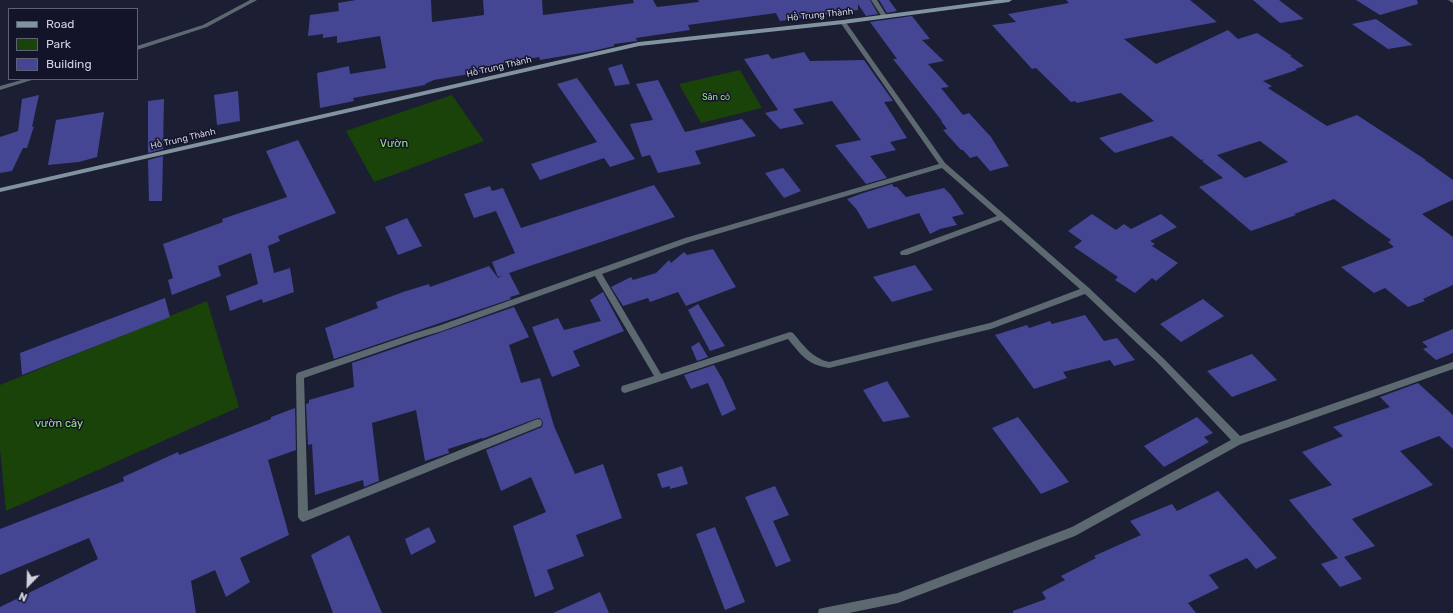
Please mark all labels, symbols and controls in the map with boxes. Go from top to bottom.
street label: Hồ Trung Thành [786,6,854,24]
legend [8,8,138,80]
text: Road [46,17,74,31]
text: Park [46,37,71,51]
street label: Hồ Trung Thành [465,54,533,80]
text: Building [46,57,92,71]
park label: Sân cỏ [702,92,730,102]
street label: Hồ Trung Thành [149,126,217,152]
park label: Vườn [380,137,408,151]
park label: vườn cây [35,417,83,431]
north arrow [8,565,48,605]
text: N [17,589,29,604]

